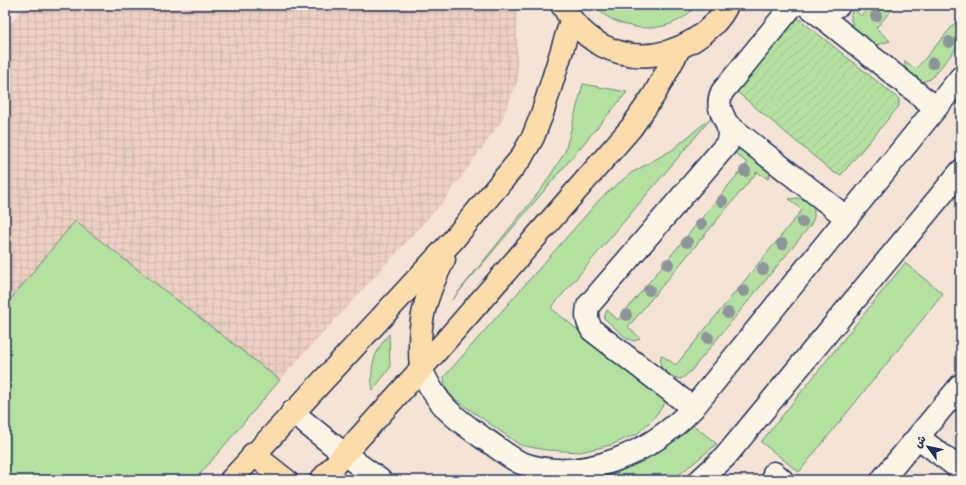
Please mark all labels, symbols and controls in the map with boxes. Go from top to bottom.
north arrow [908,427,948,467]
text: ش [913,434,930,451]

